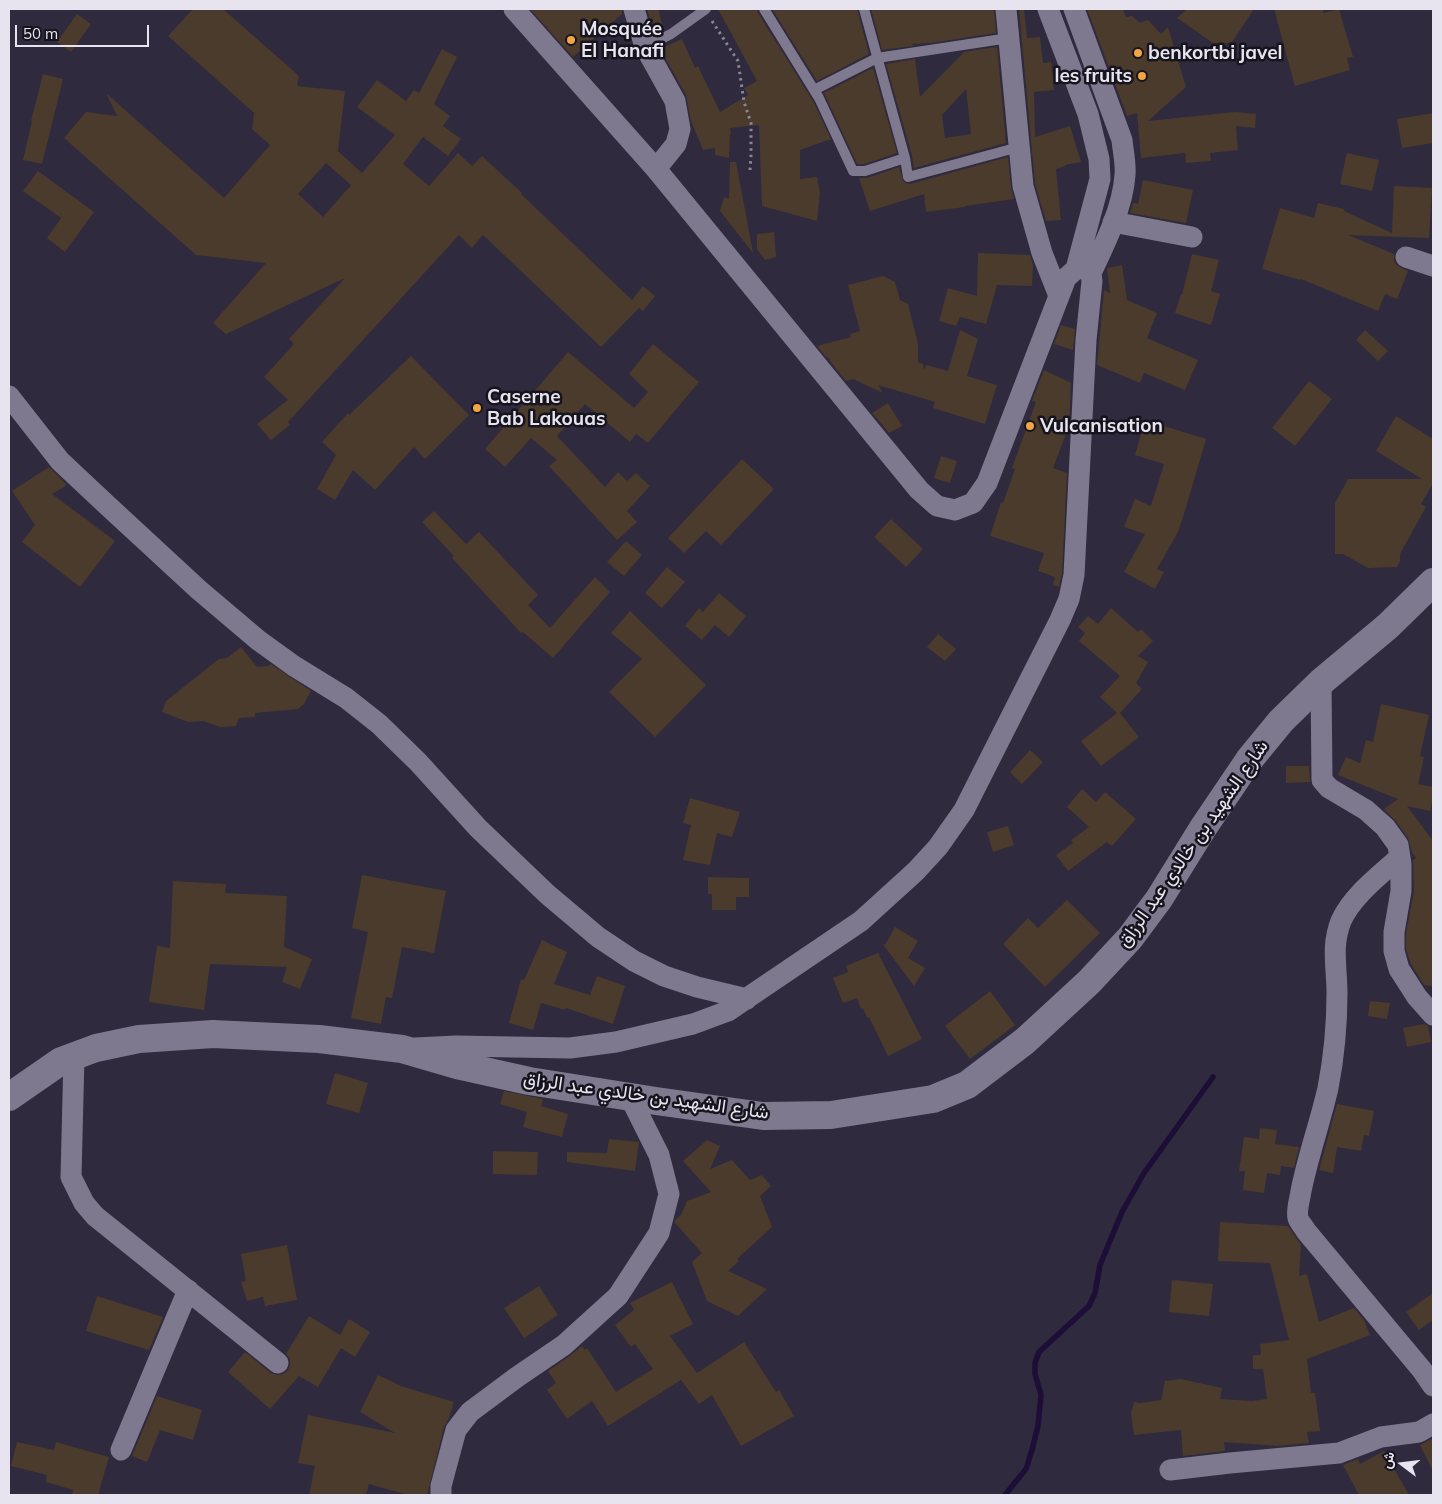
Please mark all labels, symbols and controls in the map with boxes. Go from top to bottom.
scale bar [18,15,151,47]
place label: Mosquée El Hanafi [581,18,664,62]
text: 50 m [23,24,58,43]
marker: Mosquée El Hanafi [565,34,577,46]
place label: benkortbi javel [1148,42,1283,64]
marker: benkortbi javel [1132,47,1144,59]
place label: les fruits [1054,65,1132,87]
marker: les fruits [1136,70,1148,82]
place label: Caserne Bab Lakouas [487,386,605,430]
marker: Caserne Bab Lakouas [471,402,483,414]
place label: Vulcanisation [1040,415,1163,437]
marker: Vulcanisation [1024,420,1036,432]
street label: شارع الشهيد بن خالدي عبد الرزاق [1113,736,1273,952]
street label: شارع الشهيد بن خالدي عبد الرزاق [522,1067,770,1125]
north arrow [1377,1439,1427,1489]
text: ش [1377,1450,1398,1471]

